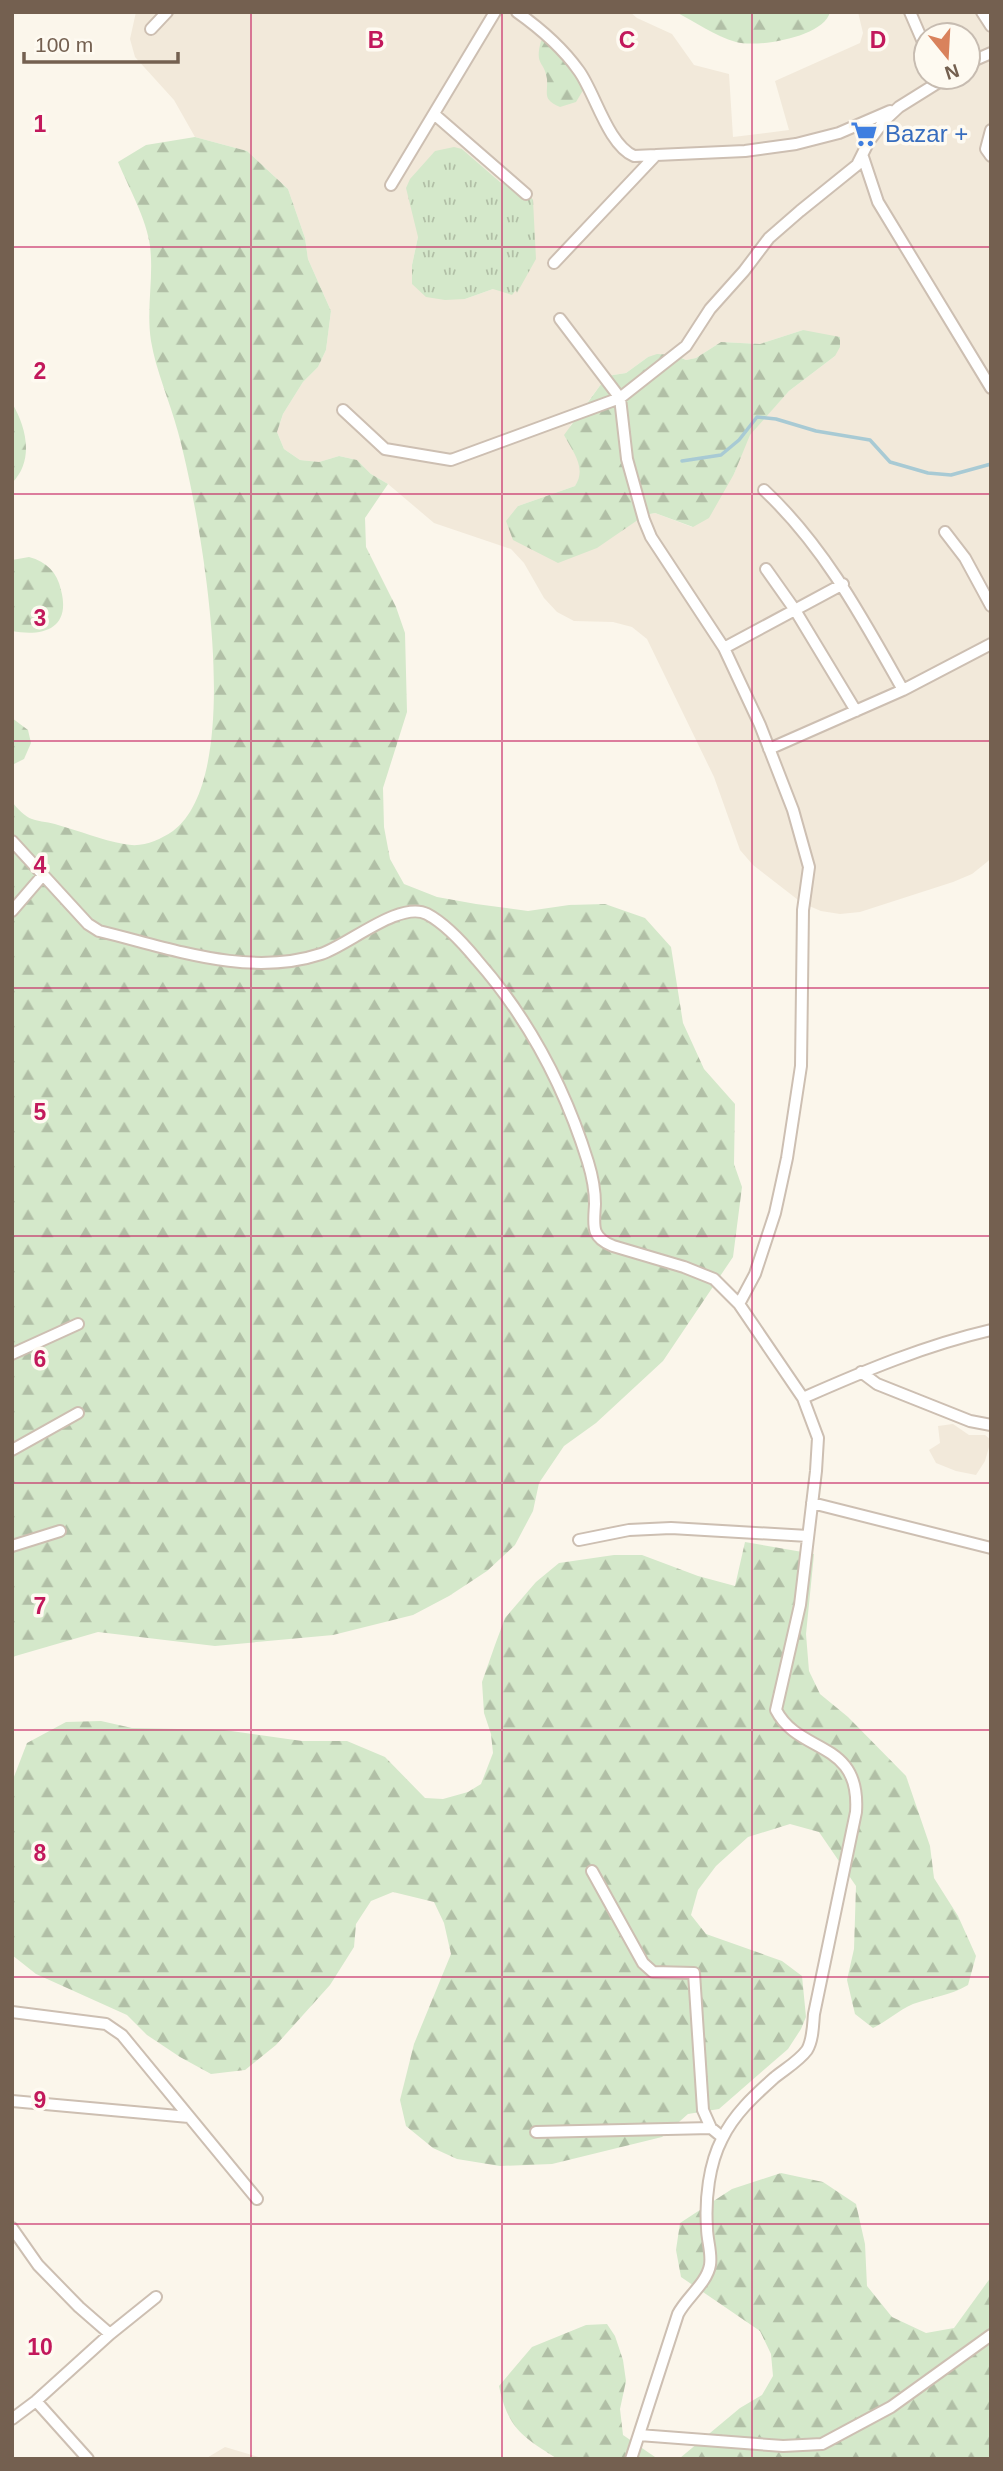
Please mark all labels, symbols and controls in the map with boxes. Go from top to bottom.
scale bar [24,21,178,65]
north arrow [912,21,982,91]
text: B [368,27,384,53]
text: C [619,27,635,53]
text: D [870,27,886,53]
text: 100 m [35,33,93,56]
text: N [942,60,962,84]
text: 1 [34,111,47,137]
supermarket icon: Bazar + [849,119,879,149]
place label: Bazar + [885,120,968,147]
text: 2 [34,358,46,384]
text: 3 [34,605,46,631]
text: 4 [34,852,47,878]
text: 5 [34,1099,47,1125]
text: 6 [34,1346,46,1372]
text: 7 [34,1593,46,1619]
text: 8 [34,1840,47,1866]
text: 9 [34,2087,46,2113]
text: 10 [27,2334,53,2360]

